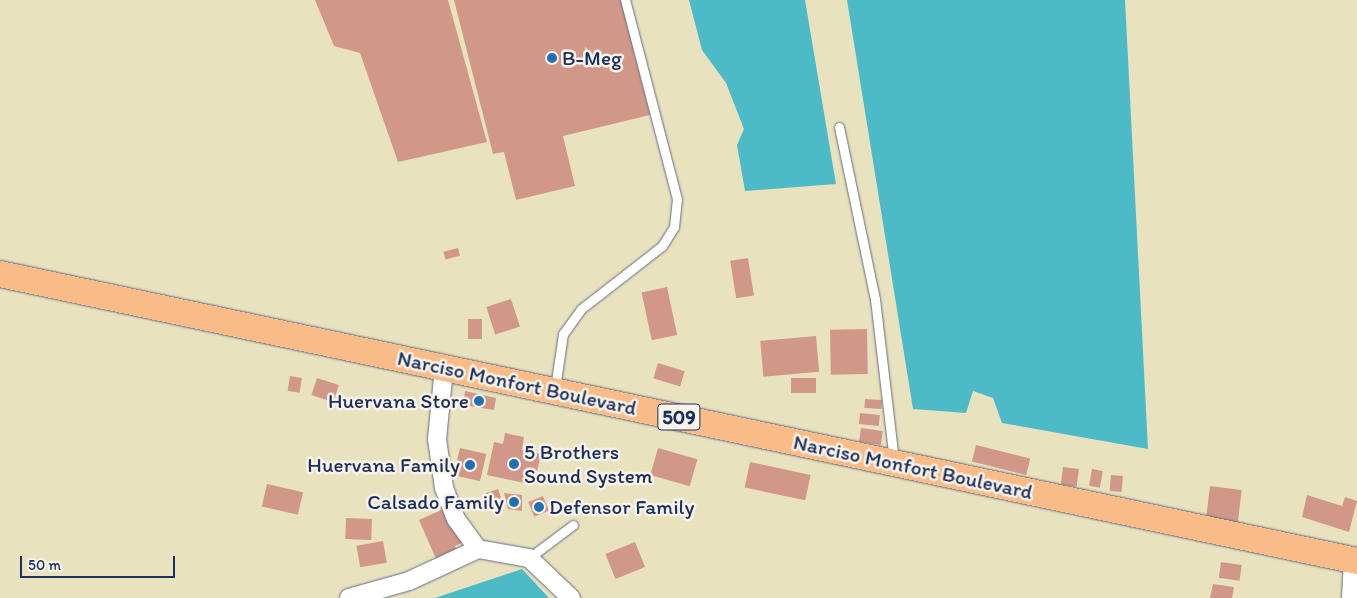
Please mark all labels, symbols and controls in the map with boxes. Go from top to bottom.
place label: B-Meg [562,45,622,71]
marker: B-Meg [546,52,558,64]
street label: Narciso Monfort Boulevard [395,345,639,421]
place label: Huervana Store [328,388,469,414]
marker: Huervana Store [473,395,485,407]
road number: 509 [656,400,702,434]
street label: Narciso Monfort Boulevard [791,429,1035,505]
place label: 5 Brothers Sound System [524,439,652,489]
place label: Huervana Family [307,452,460,478]
marker: 5 Brothers Sound System [508,458,520,470]
marker: Huervana Family [464,459,476,471]
place label: Calsado Family [367,489,504,515]
place label: Defensor Family [549,494,695,520]
marker: Calsado Family [508,496,520,508]
marker: Defensor Family [533,501,545,513]
scale bar [22,546,178,578]
text: 50 m [28,556,61,574]

